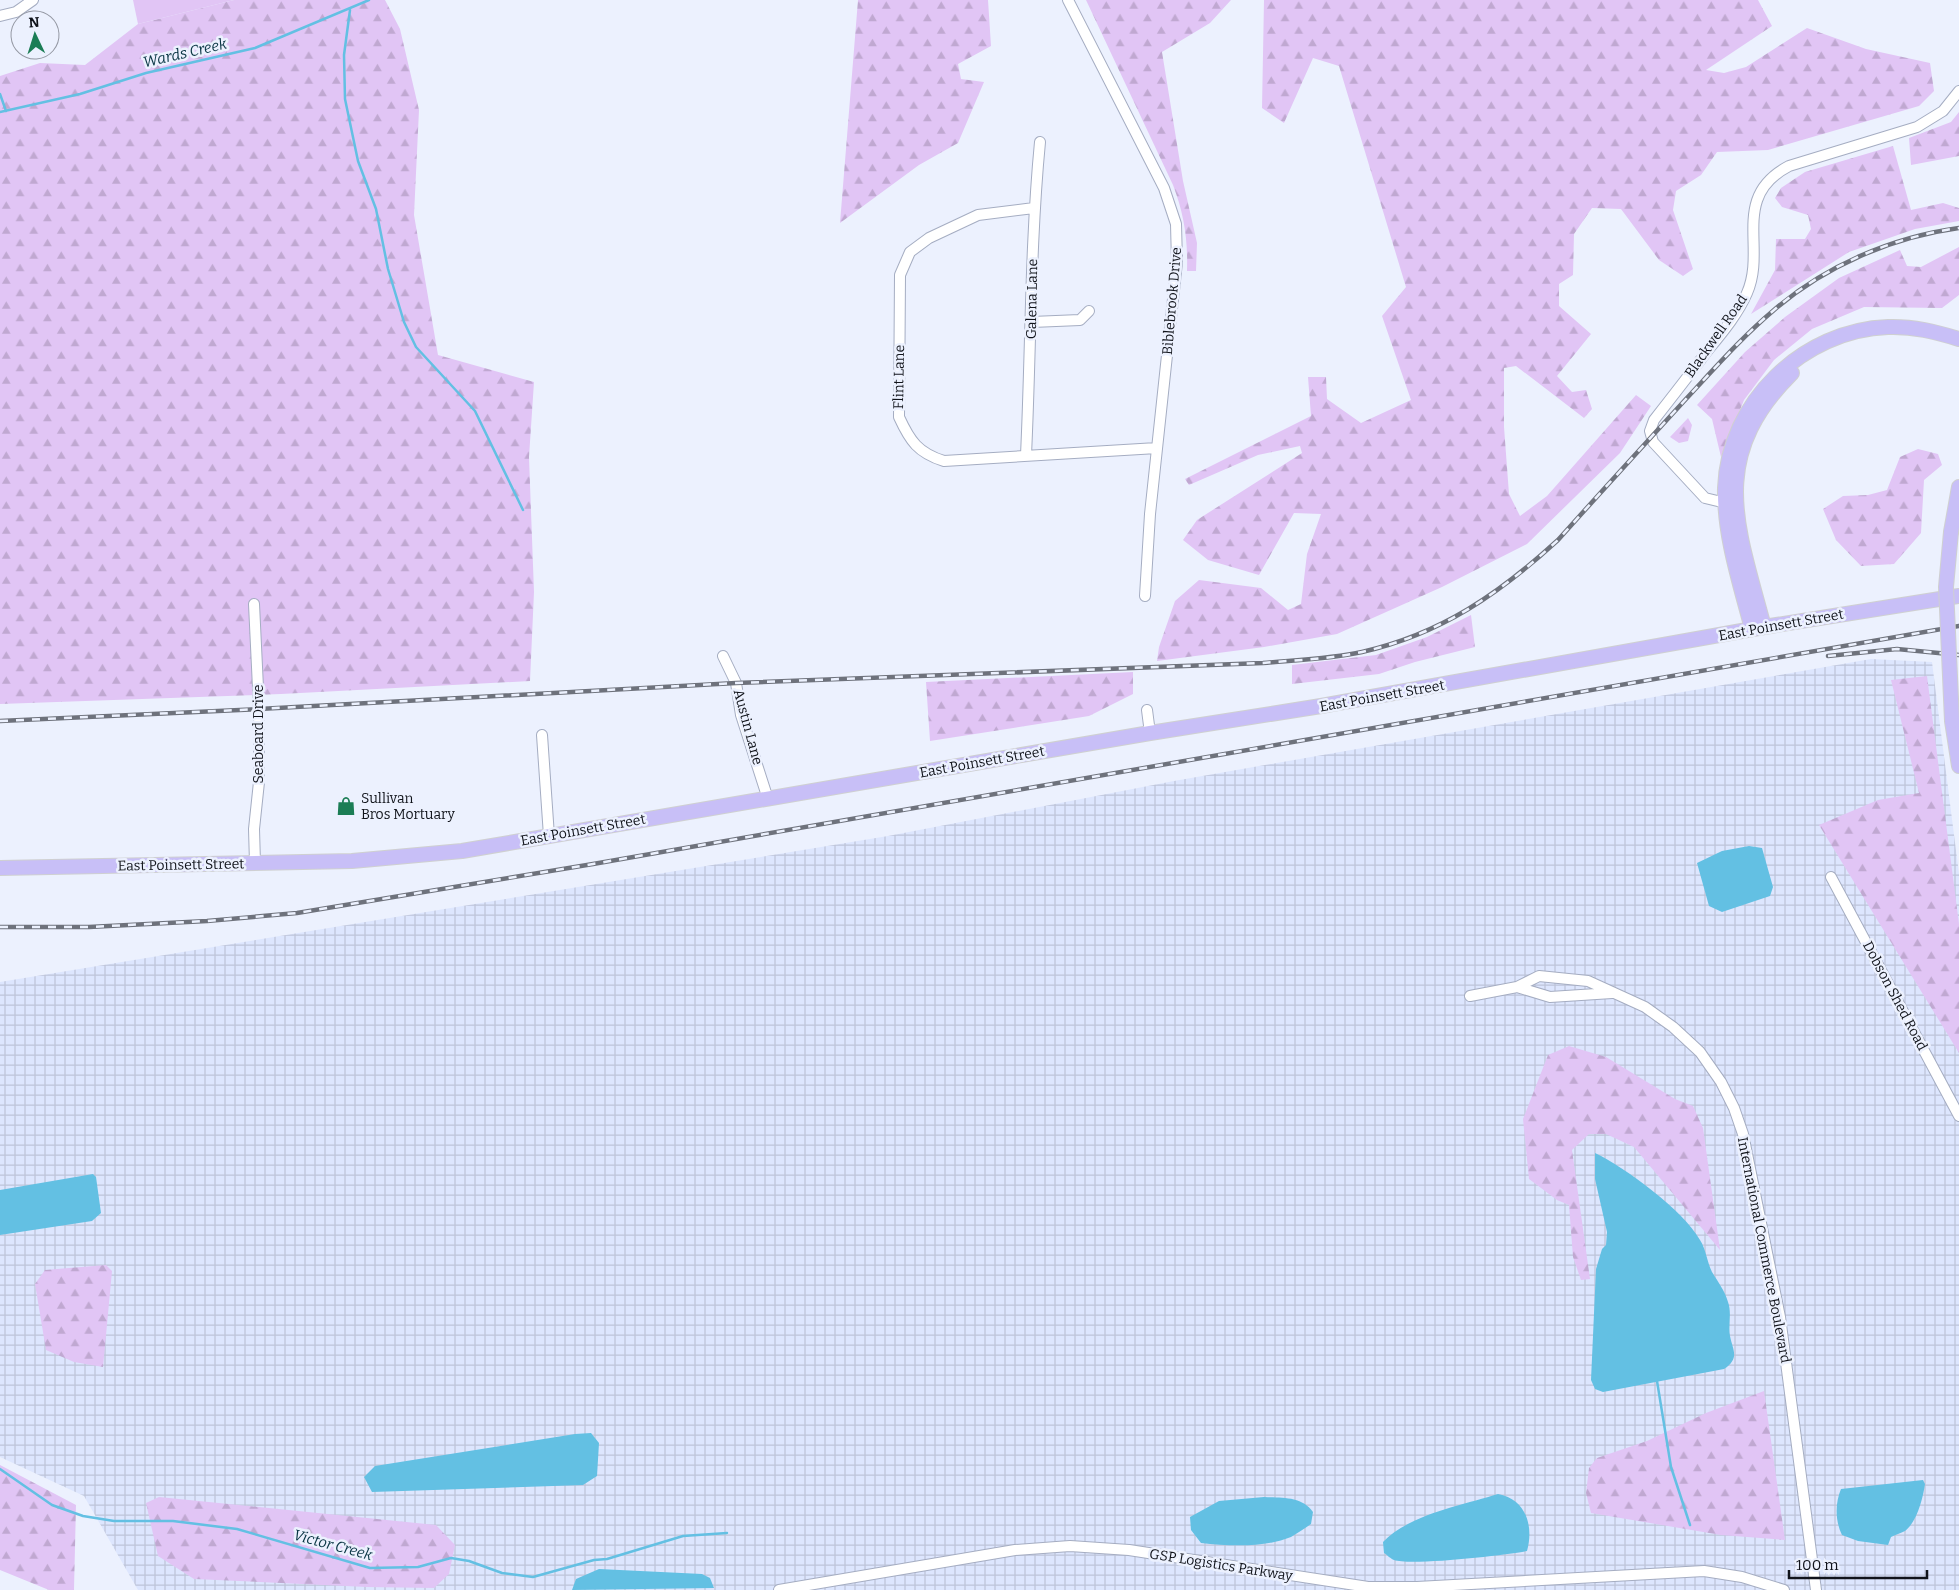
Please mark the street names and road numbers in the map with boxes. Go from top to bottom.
street label: Biblebrook Drive [1159,246,1185,356]
street label: Galena Lane [1023,259,1041,339]
street label: Blackwell Road [1681,291,1751,381]
street label: Flint Lane [890,345,908,409]
street label: East Poinsett Street [1717,606,1845,644]
street label: East Poinsett Street [1318,677,1446,715]
street label: Seaboard Drive [250,685,267,783]
street label: Austin Lane [730,687,766,767]
street label: East Poinsett Street [918,743,1046,781]
street label: East Poinsett Street [519,811,647,849]
street label: East Poinsett Street [118,855,244,875]
street label: Dobson Shed Road [1859,938,1931,1054]
street label: International Commerce Boulevard [1734,1136,1794,1364]
street label: GSP Logistics Parkway [1148,1545,1294,1585]

